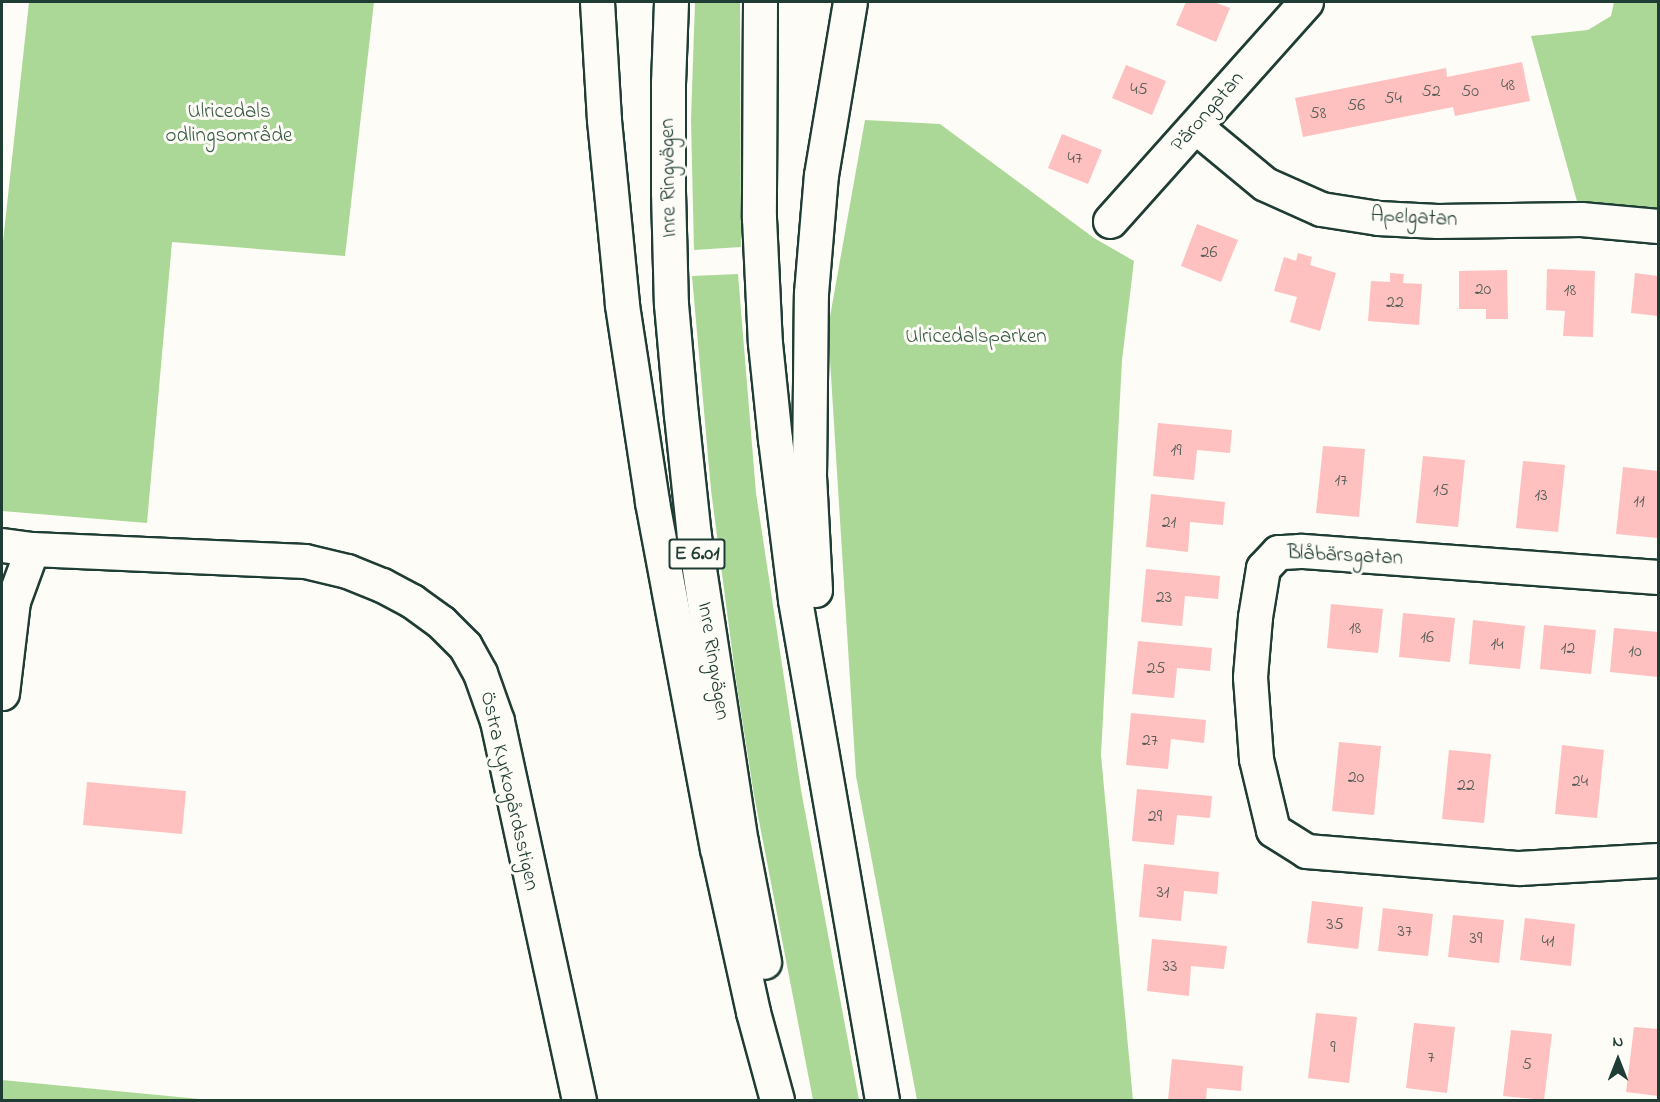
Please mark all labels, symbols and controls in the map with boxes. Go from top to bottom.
street label: Pärongatan [1166,66,1250,158]
house number: 48 [1501,75,1515,97]
house number: 45 [1130,79,1148,101]
house number: 52 [1421,81,1441,103]
house number: 50 [1461,81,1479,103]
house number: 54 [1384,88,1402,110]
house number: 56 [1347,95,1365,117]
park label: Ulricedals odlingsområde [166,99,292,149]
house number: 58 [1309,103,1327,125]
street label: Inre Ringvägen [655,118,683,238]
house number: 47 [1068,148,1082,170]
street label: Apelgatan [1370,203,1458,233]
house number: 26 [1201,242,1217,264]
house number: 20 [1475,279,1491,301]
house number: 18 [1564,280,1576,302]
house number: 22 [1386,292,1404,314]
park label: Ulricedalsparken [905,324,1047,350]
house number: 19 [1170,440,1182,462]
house number: 17 [1334,470,1348,492]
house number: 15 [1433,480,1449,502]
house number: 13 [1534,485,1548,507]
house number: 11 [1633,491,1645,513]
house number: 21 [1162,512,1176,534]
road number: E 6.01 [668,537,726,571]
street label: Blåbärsgatan [1286,540,1404,572]
house number: 23 [1156,587,1172,609]
street label: Inre Ringvägen [691,600,735,722]
house number: 18 [1349,618,1361,640]
house number: 16 [1420,627,1434,649]
house number: 14 [1490,634,1504,656]
house number: 12 [1561,638,1575,660]
house number: 10 [1628,641,1642,663]
house number: 25 [1146,658,1166,680]
street label: Östra Kyrkogårdsstigen [474,689,544,893]
house number: 27 [1142,730,1158,752]
house number: 20 [1348,767,1364,789]
house number: 24 [1572,771,1588,793]
house number: 22 [1457,775,1475,797]
house number: 29 [1148,806,1162,828]
house number: 31 [1156,882,1170,904]
house number: 35 [1326,914,1344,936]
house number: 37 [1398,921,1412,943]
house number: 39 [1470,928,1482,950]
house number: 41 [1541,931,1555,953]
house number: 33 [1163,956,1177,978]
north arrow [1588,1030,1648,1090]
text: N [1613,1030,1623,1054]
house number: 9 [1330,1037,1336,1059]
house number: 7 [1427,1047,1435,1069]
house number: 5 [1522,1054,1532,1076]

